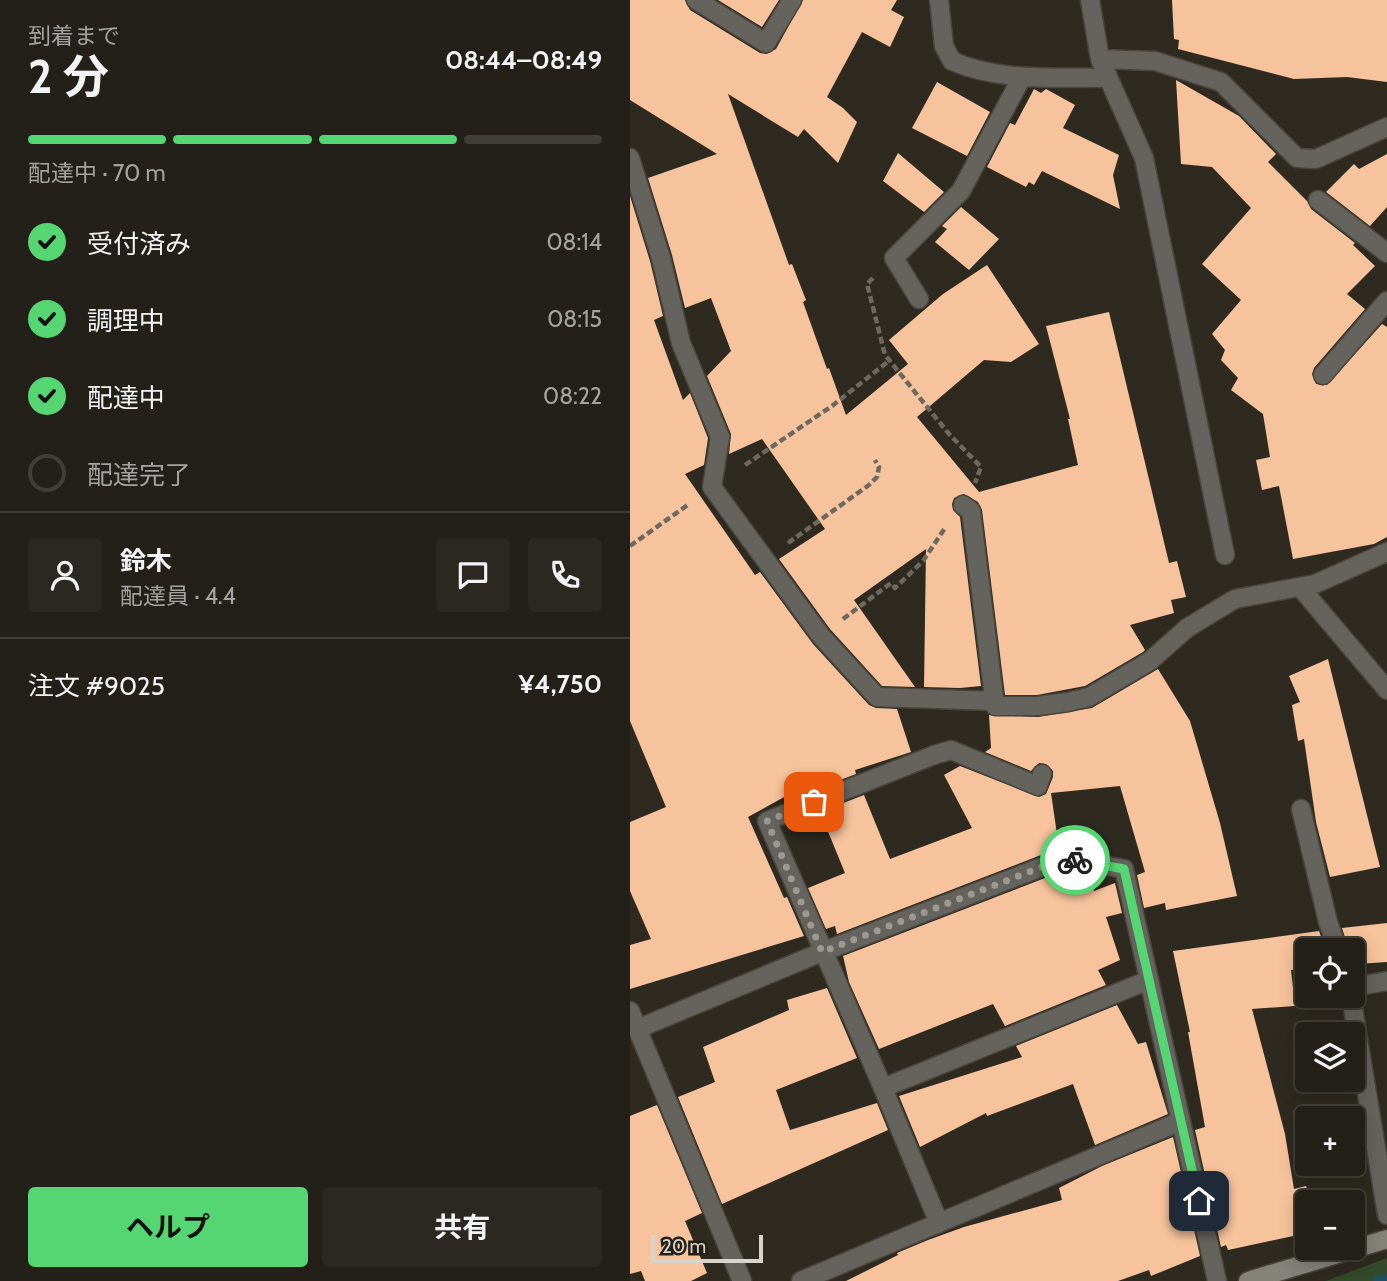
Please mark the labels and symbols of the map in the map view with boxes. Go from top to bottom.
pin [784,772,844,832]
courier [1040,825,1110,895]
pin [1169,1171,1229,1231]
scale bar [651,1232,763,1264]

